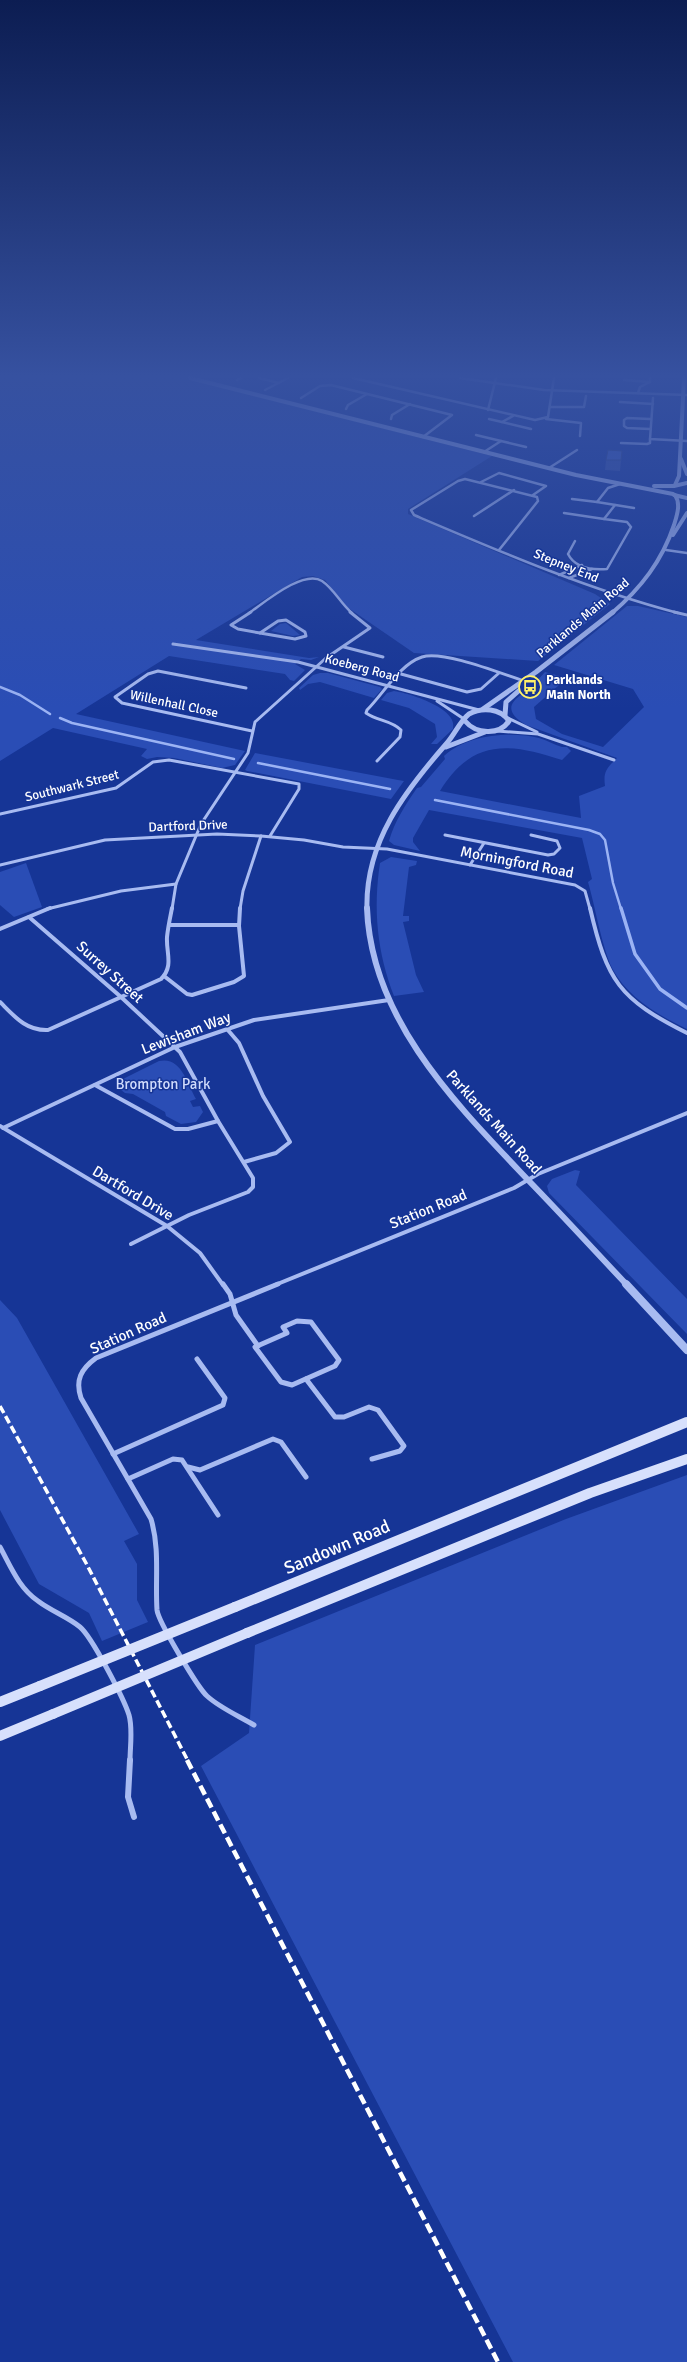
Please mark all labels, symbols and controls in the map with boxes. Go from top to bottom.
street label: Stepney End [531,546,601,586]
street label: Parklands Main Road [533,574,633,661]
street label: Koeberg Road [323,650,401,686]
place label: Parklands Main North [546,672,611,703]
bus stop icon: Parklands Main North [517,674,543,700]
street label: Willenhall Close [128,687,220,721]
street label: Southwark Street [23,766,121,805]
street label: Dartford Drive [148,817,228,835]
street label: Morningford Road [459,842,575,882]
street label: Surrey Street [73,937,147,1007]
street label: Lewisham Way [139,1008,233,1058]
street label: Parklands Main Road [442,1066,546,1178]
park label: Brompton Park [115,1075,211,1093]
street label: Dartford Drive [89,1162,177,1224]
street label: Station Road [387,1185,469,1233]
street label: Station Road [87,1308,169,1358]
street label: Sandown Road [281,1515,393,1579]

